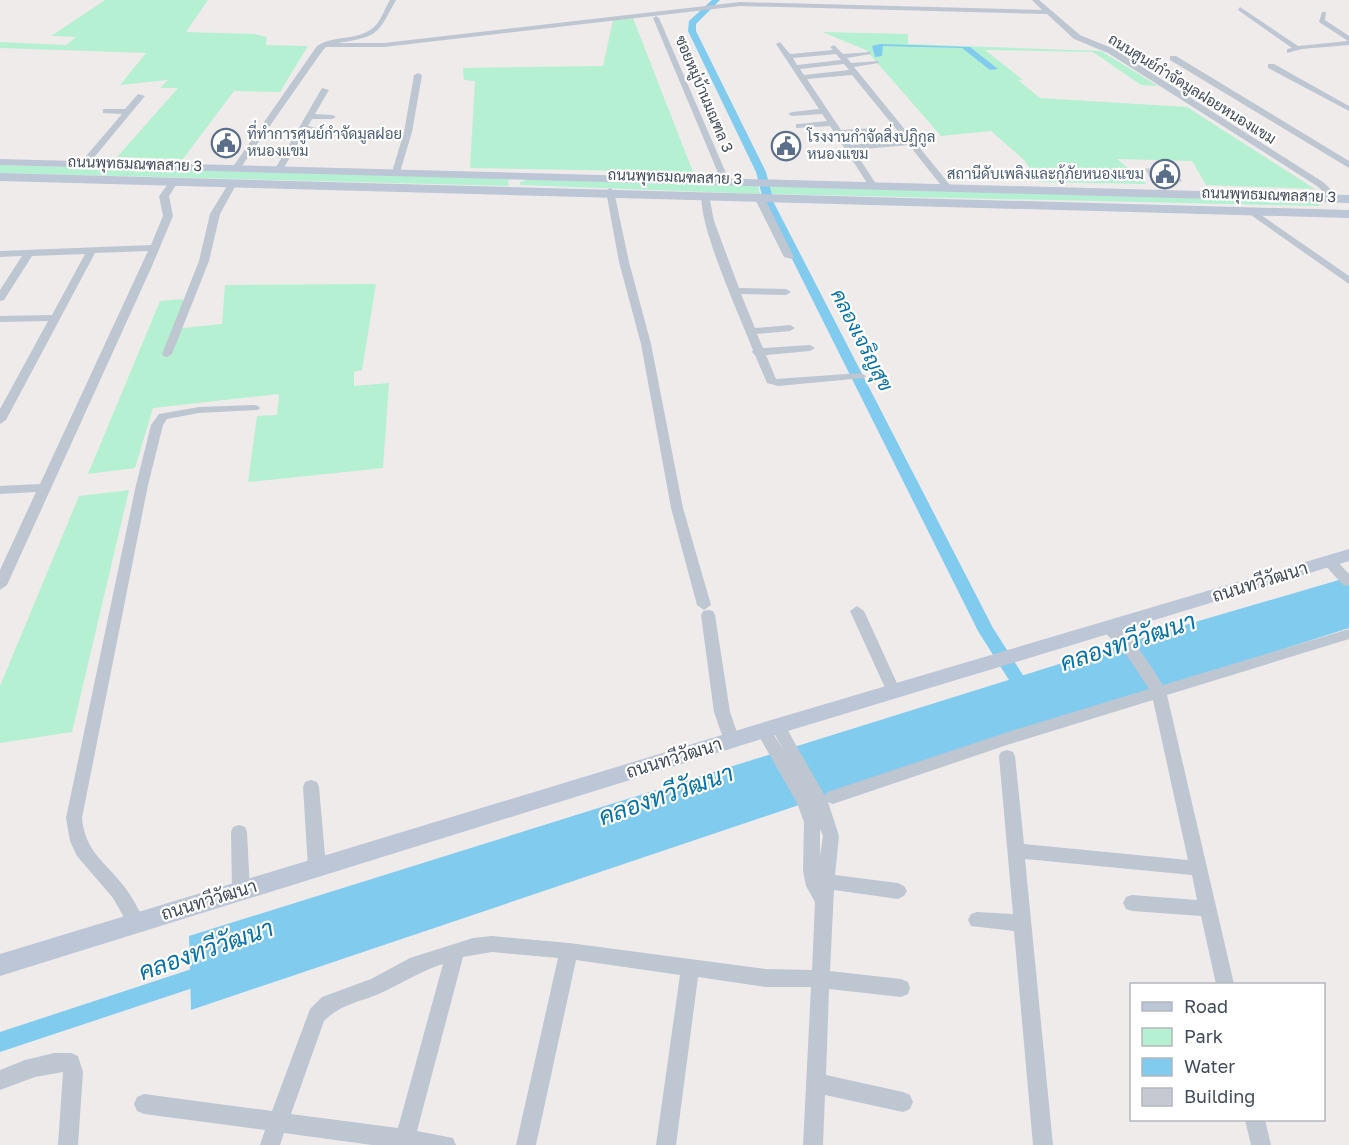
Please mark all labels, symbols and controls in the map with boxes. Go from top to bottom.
street label: ถนนศูนย์กำจัดมูลฝอยหนองแขม [1104,29,1280,149]
street label: ซอยหมู่บ้านมณฑล 3 [670,32,738,156]
place label: ที่ทำการศูนย์กำจัดมูลฝอย หนองแขม [247,119,402,159]
place label: โรงงานกำจัดสิ่งปฏิกูล หนองแขม [806,123,935,162]
public building icon: ที่ทำการศูนย์กำจัดมูลฝอย หนองแขม [210,127,242,159]
public building icon: โรงงานกำจัดสิ่งปฏิกูล หนองแขม [770,130,802,162]
street label: ถนนพุทธมณฑลสาย 3 [67,152,203,177]
public building icon: สถานีดับเพลิงและกู้ภัยหนองแขม [1149,158,1181,190]
place label: สถานีดับเพลิงและกู้ภัยหนองแขม [947,164,1144,184]
street label: ถนนพุทธมณฑลสาย 3 [607,165,743,190]
street label: ถนนพุทธมณฑลสาย 3 [1201,183,1337,208]
water label: คลองเจริญสุข [824,284,899,396]
street label: ถนนทวีวัฒนา [1209,555,1310,606]
water label: คลองทวีวัฒนา [1056,605,1199,676]
street label: ถนนทวีวัฒนา [623,731,724,782]
water label: คลองทวีวัฒนา [594,757,737,830]
street label: ถนนทวีวัฒนา [158,873,259,924]
water label: คลองทวีวัฒนา [134,912,277,985]
legend [1130,983,1325,1121]
text: Road [1184,995,1228,1017]
text: Park [1184,1025,1223,1047]
text: Water [1184,1055,1235,1077]
text: Building [1184,1085,1255,1107]

